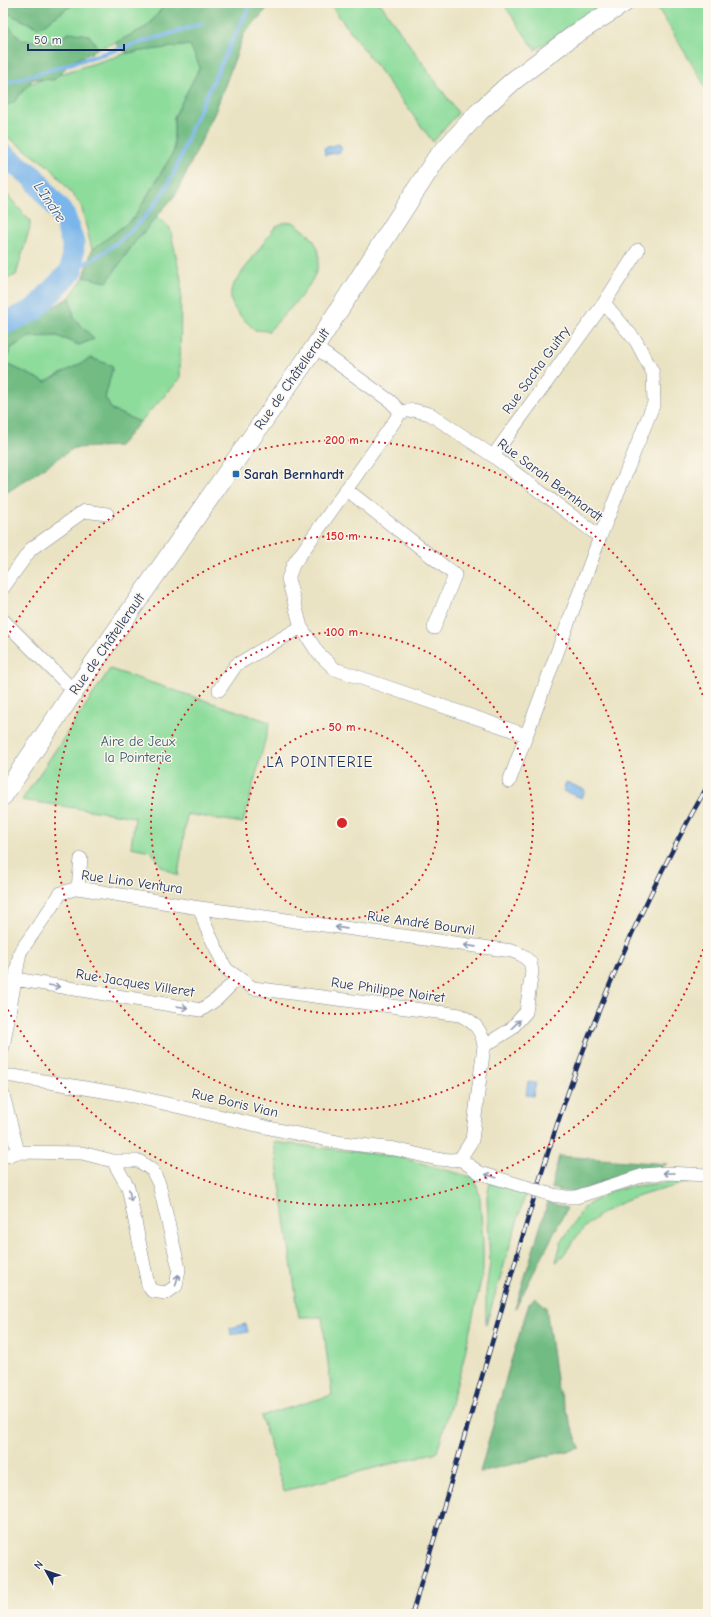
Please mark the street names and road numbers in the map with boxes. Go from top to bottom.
street label: Rue Sacha Guitry [498,322,574,417]
street label: Rue de Châtellerault [251,324,334,433]
street label: Rue Sarah Bernhardt [494,435,607,526]
street label: Rue de Châtellerault [66,589,149,698]
street label: Rue Lino Ventura [80,866,184,898]
street label: Rue André Bourvil [366,907,476,939]
street label: Rue Jacques Villeret [75,965,196,1001]
street label: Rue Philippe Noiret [330,974,447,1007]
street label: Rue Boris Vian [190,1085,280,1121]

